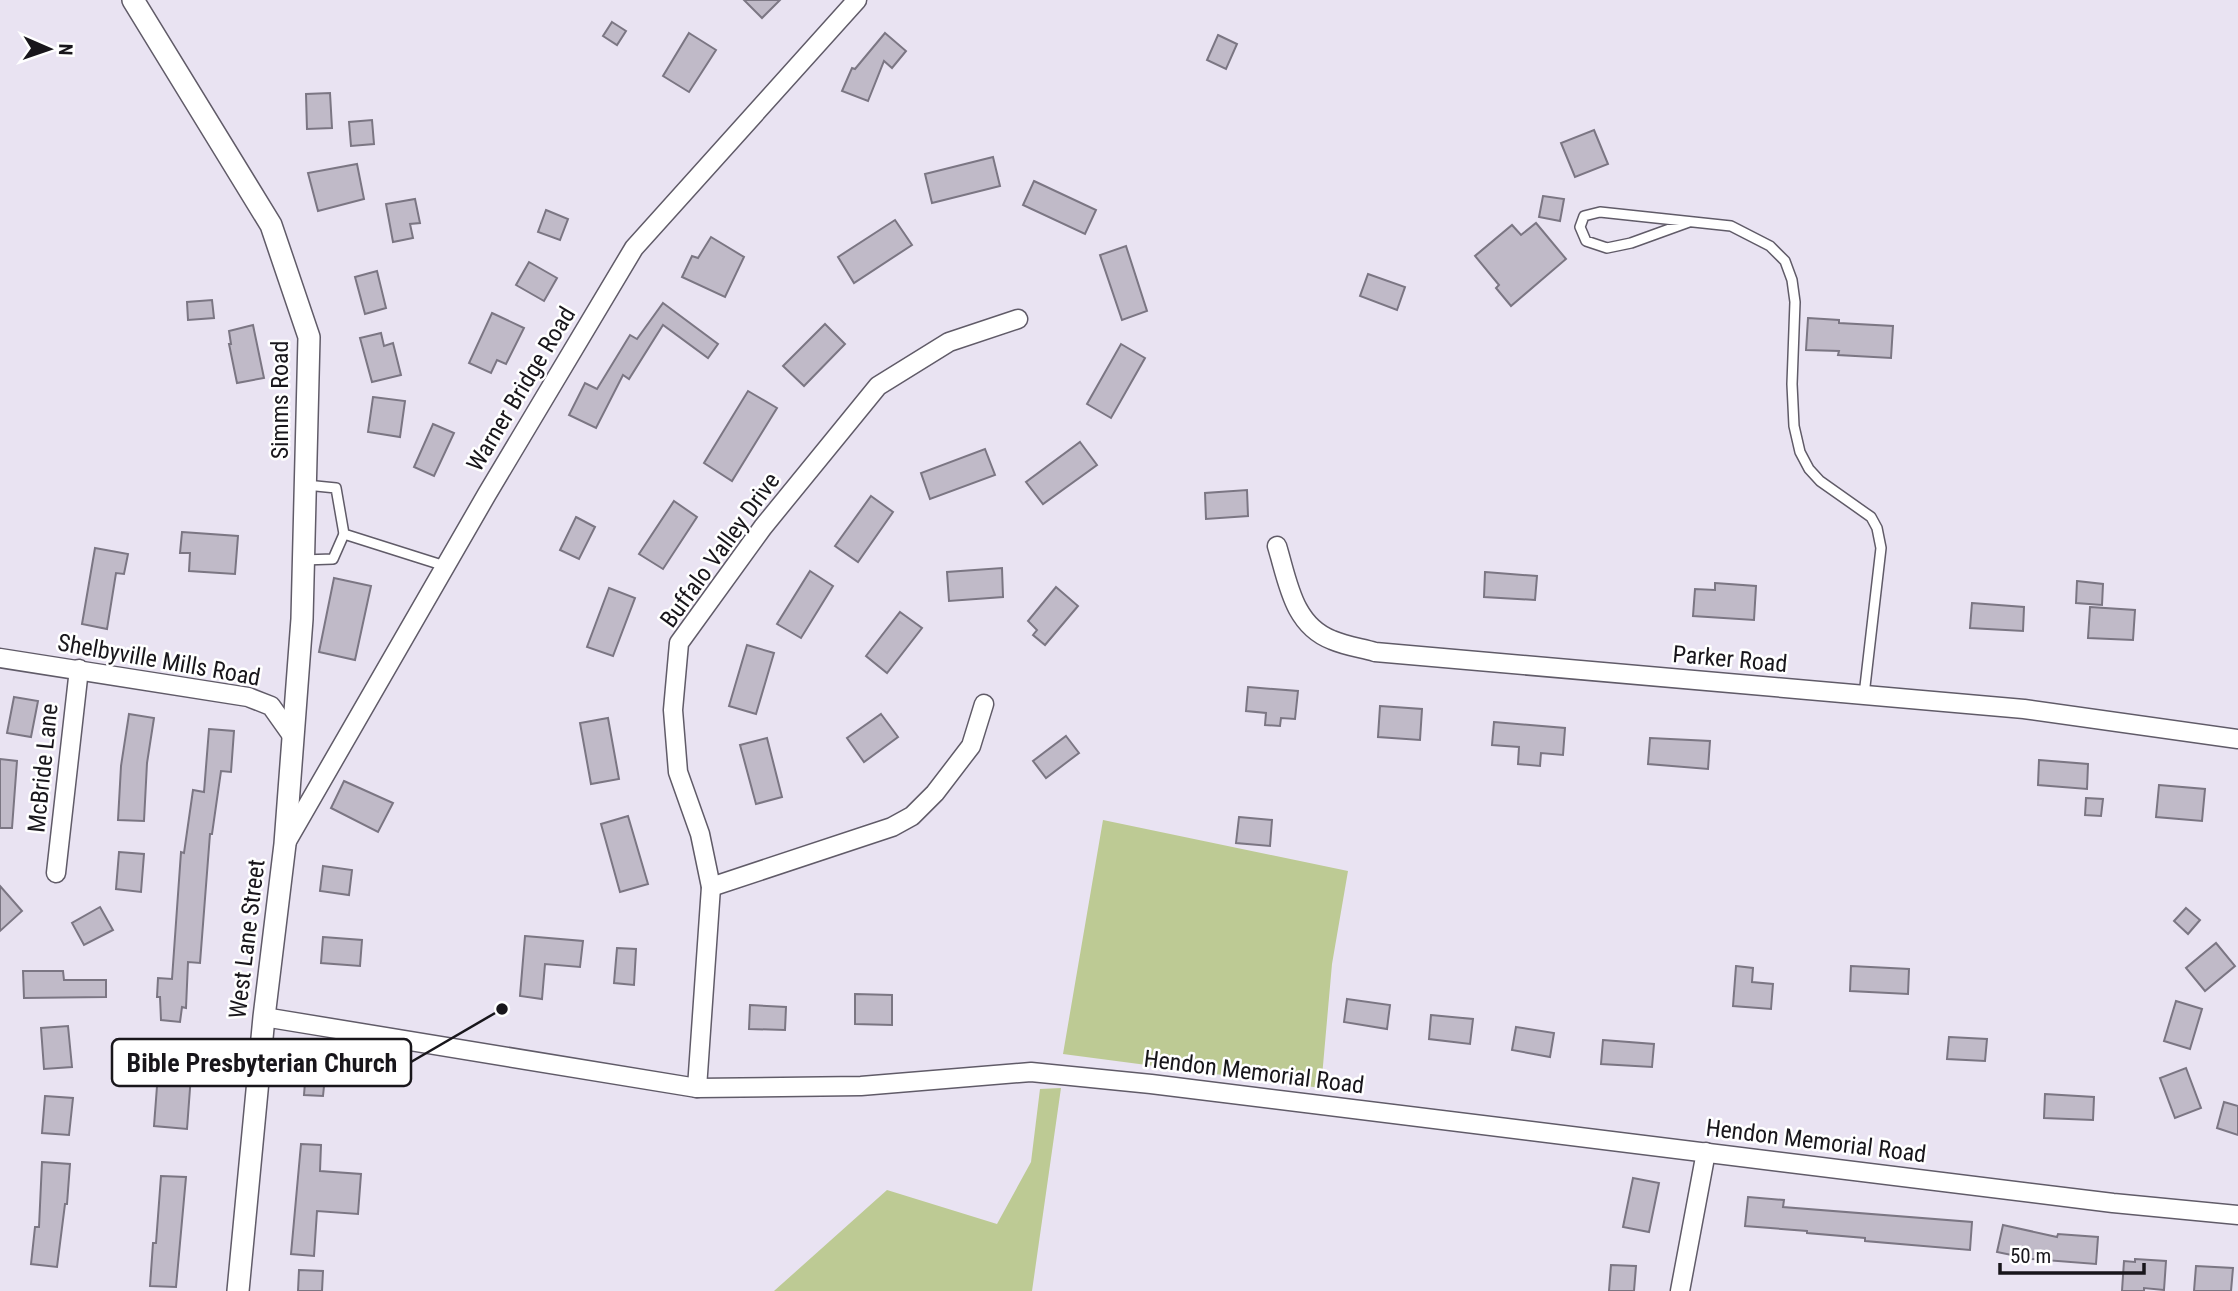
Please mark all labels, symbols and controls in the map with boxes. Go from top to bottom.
north arrow [14,14,84,84]
text: N [54,43,77,56]
street label: Warner Bridge Road [461,302,581,476]
street label: Simms Road [266,341,294,459]
street label: Buffalo Valley Drive [654,467,786,633]
street label: Shelbyville Mills Road [55,628,263,692]
street label: Parker Road [1672,640,1788,678]
street label: McBride Lane [22,702,64,834]
street label: West Lane Street [223,858,271,1020]
callout: Bible Presbyterian Church [112,1039,411,1086]
street label: Hendon Memorial Road [1142,1045,1366,1099]
text: Bible Presbyterian Church [127,1048,397,1078]
street label: Hendon Memorial Road [1704,1114,1928,1168]
scale bar [2000,1232,2144,1276]
text: 50 m [2010,1244,2051,1268]

